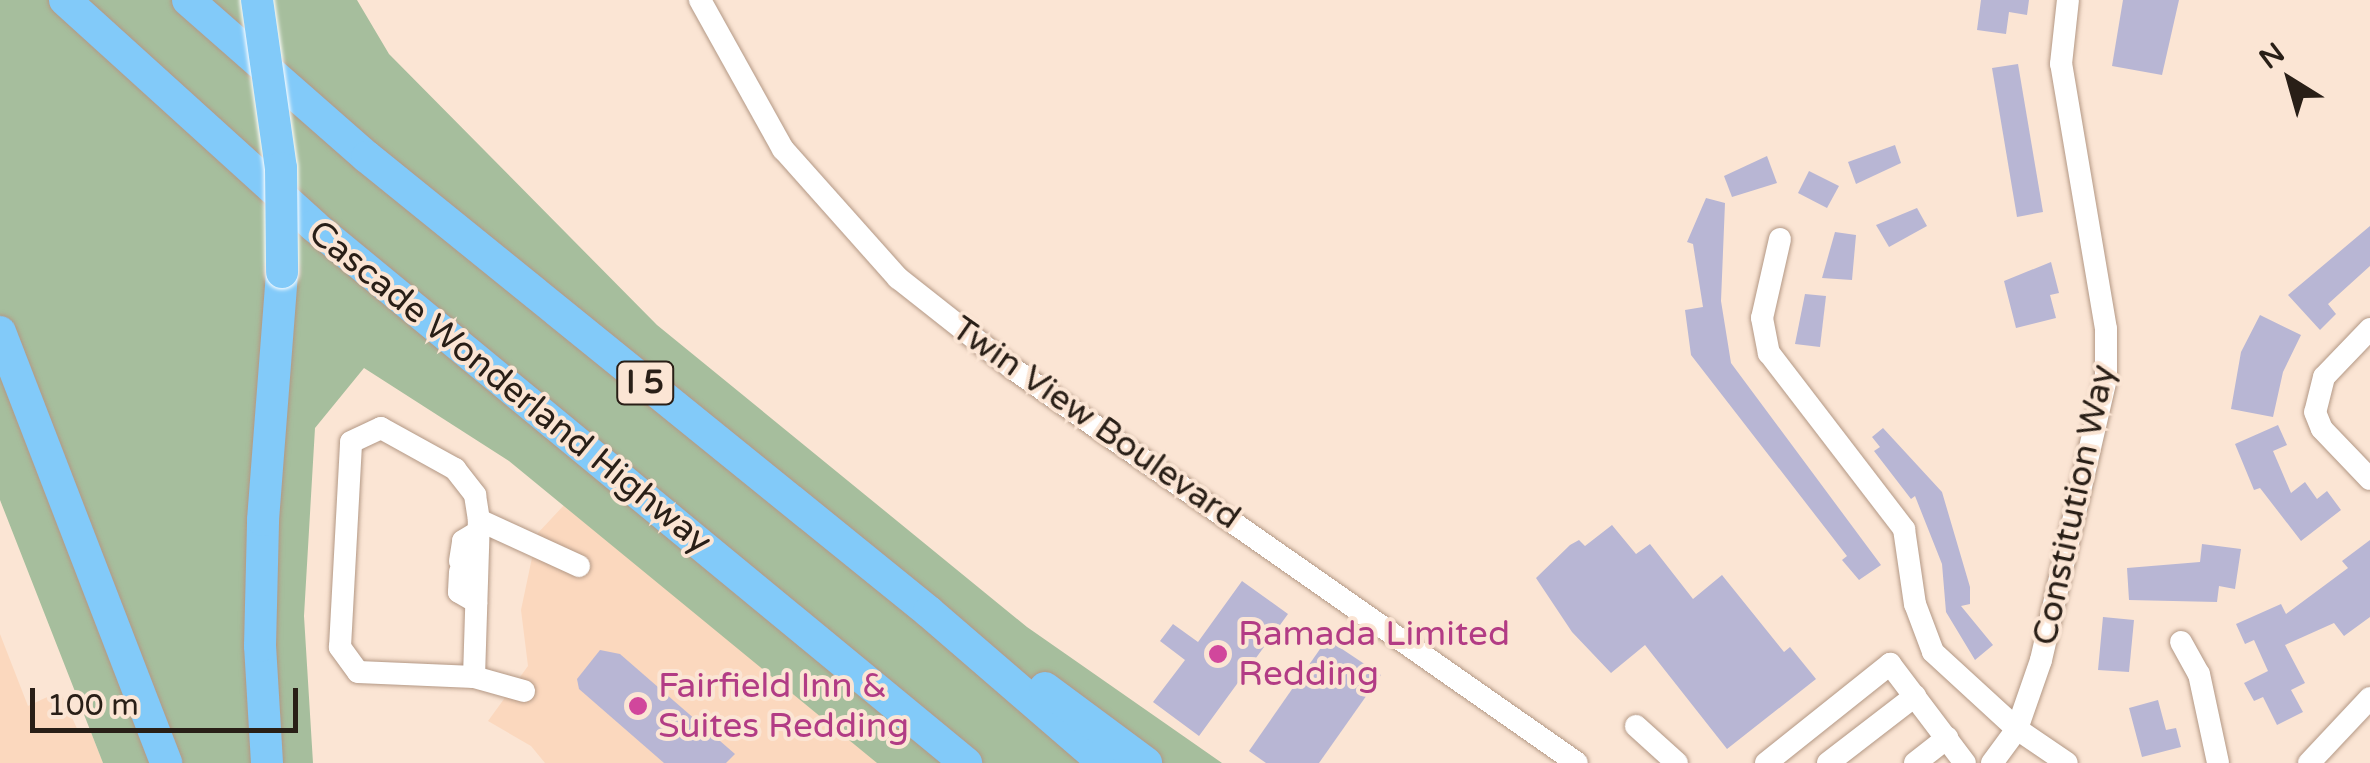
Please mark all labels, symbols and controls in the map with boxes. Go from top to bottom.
north arrow [2240,30,2340,130]
text: N [2253,36,2291,76]
street label: Cascade Wonderland Highway [300,211,720,563]
street label: Twin View Boulevard [944,307,1248,539]
road number: I 5 [615,356,675,410]
street label: Constitution Way [2024,361,2124,649]
place label: Ramada Limited Redding [1238,613,1510,695]
marker: Ramada Limited Redding [1207,643,1229,665]
place label: Fairfield Inn & Suites Redding [658,665,909,747]
scale bar [35,668,302,730]
text: 100 m [47,687,139,724]
marker: Fairfield Inn & Suites Redding [627,695,649,717]

